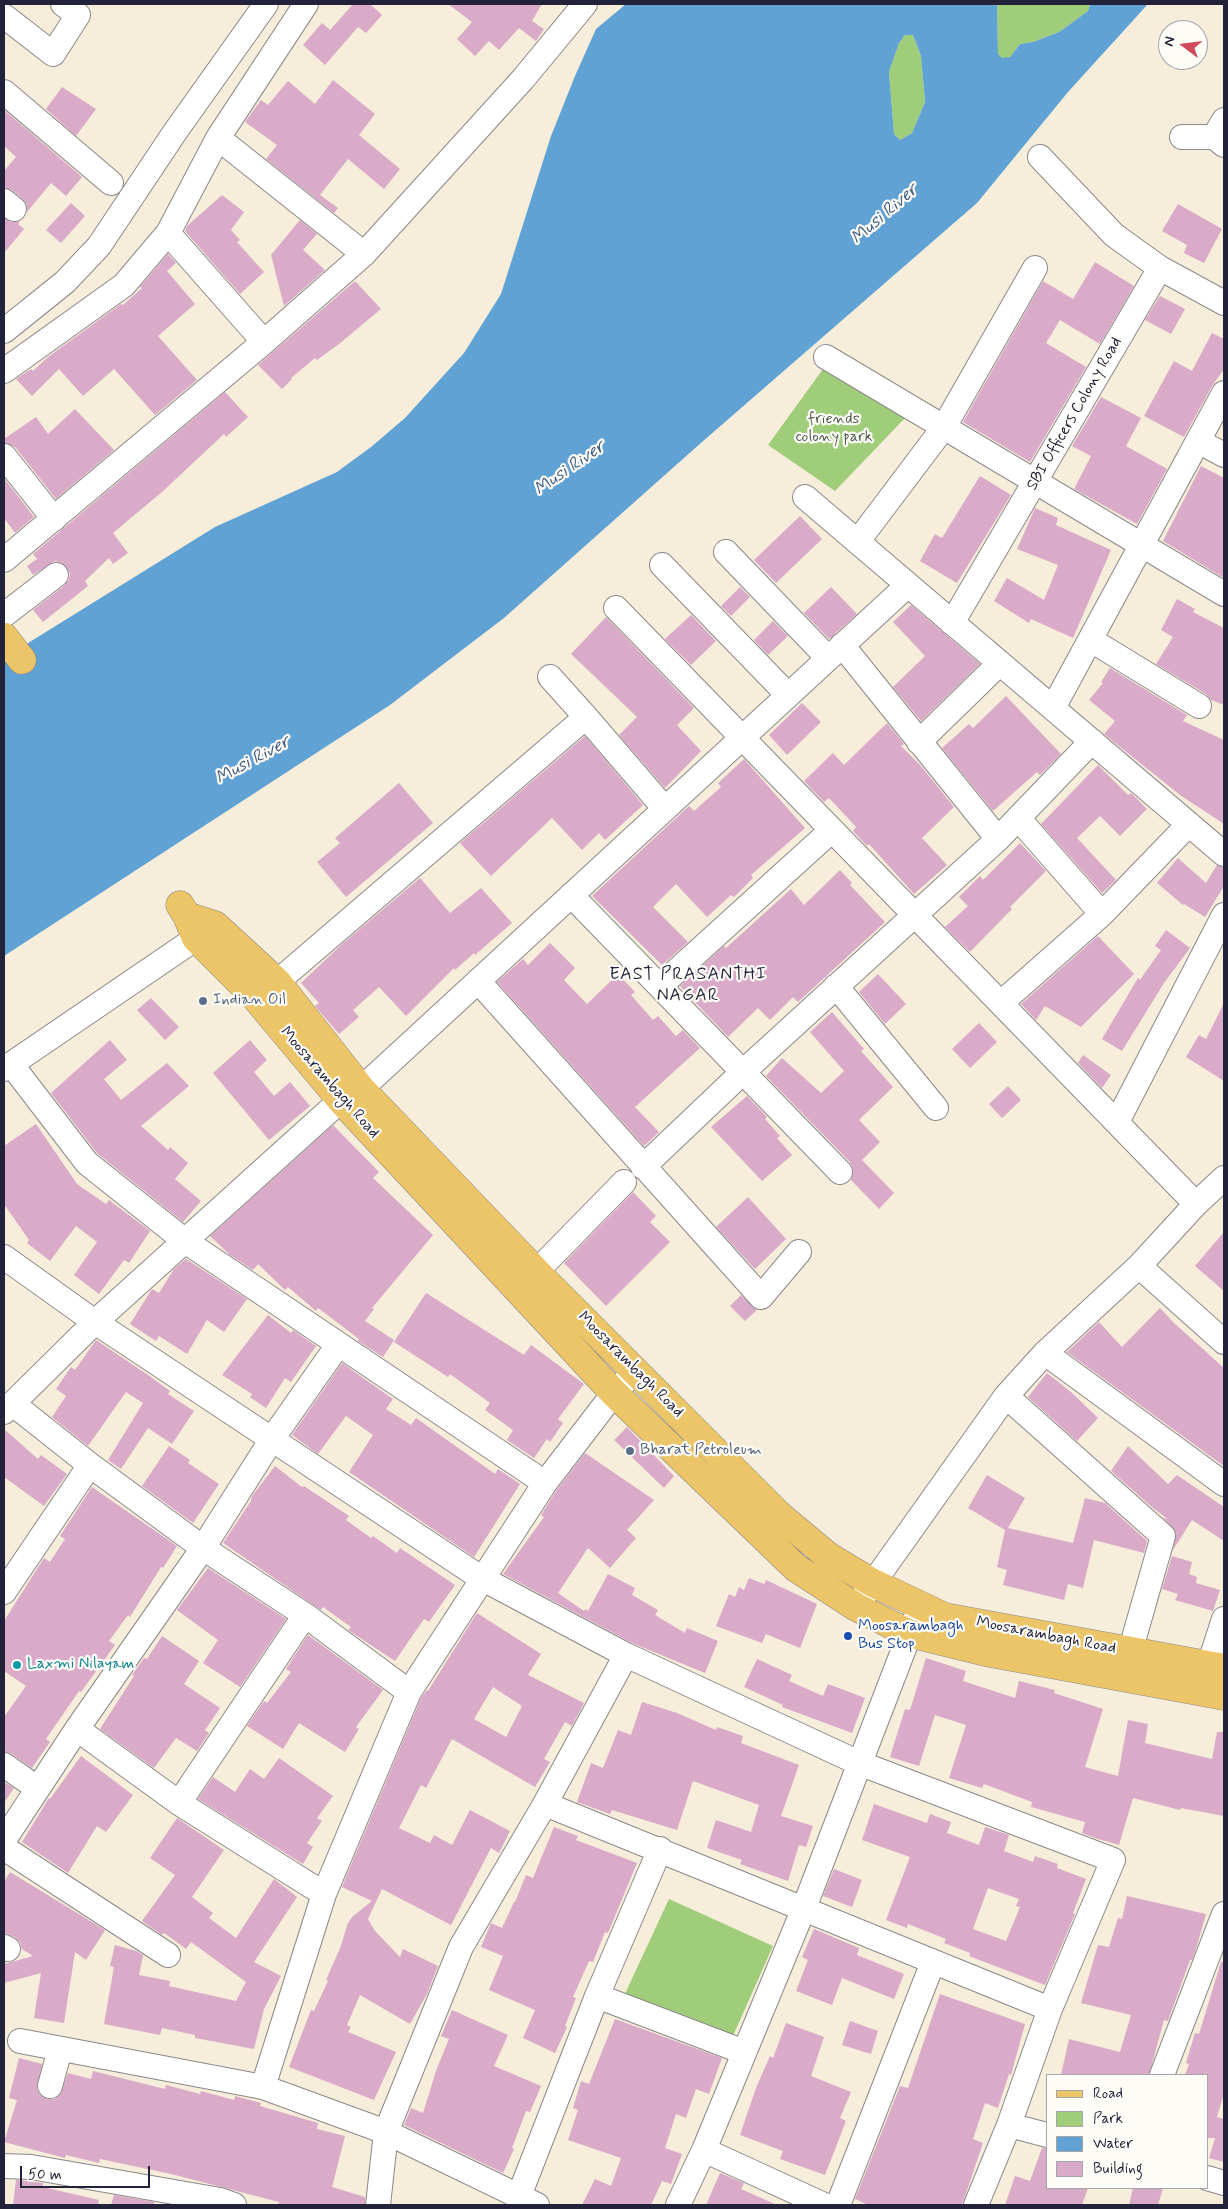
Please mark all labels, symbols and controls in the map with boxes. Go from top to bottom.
north arrow [1158,20,1208,70]
text: N [1160,35,1179,48]
water label: Musi River [847,180,923,250]
street label: SBI Officers Colony Road [1023,334,1127,494]
park label: friends colony park [795,410,873,448]
water label: Musi River [531,437,609,501]
water label: Musi River [212,732,294,790]
district label: EAST PRASANTHI NAGAR [608,964,768,1006]
place label: Indian Oil [213,991,286,1011]
marker: Indian Oil [197,995,209,1007]
street label: Moosarambagh Road [275,1023,383,1143]
street label: Moosarambagh Road [573,1308,687,1422]
place label: Bharat Petroleum [640,1441,762,1461]
marker: Bharat Petroleum [624,1445,636,1457]
street label: Moosarambagh Road [974,1613,1118,1659]
place label: Moosarambagh Bus Stop [858,1617,964,1655]
marker: Moosarambagh Bus Stop [842,1630,854,1642]
place label: Laxmi Nilayam [27,1655,134,1675]
marker: Laxmi Nilayam [11,1659,23,1671]
legend [1046,2074,1208,2189]
text: Road [1093,2084,1123,2104]
text: Park [1093,2109,1123,2129]
text: Water [1093,2134,1133,2154]
scale bar [22,2156,152,2188]
text: Building [1093,2159,1143,2179]
text: 50 m [28,2165,62,2185]

